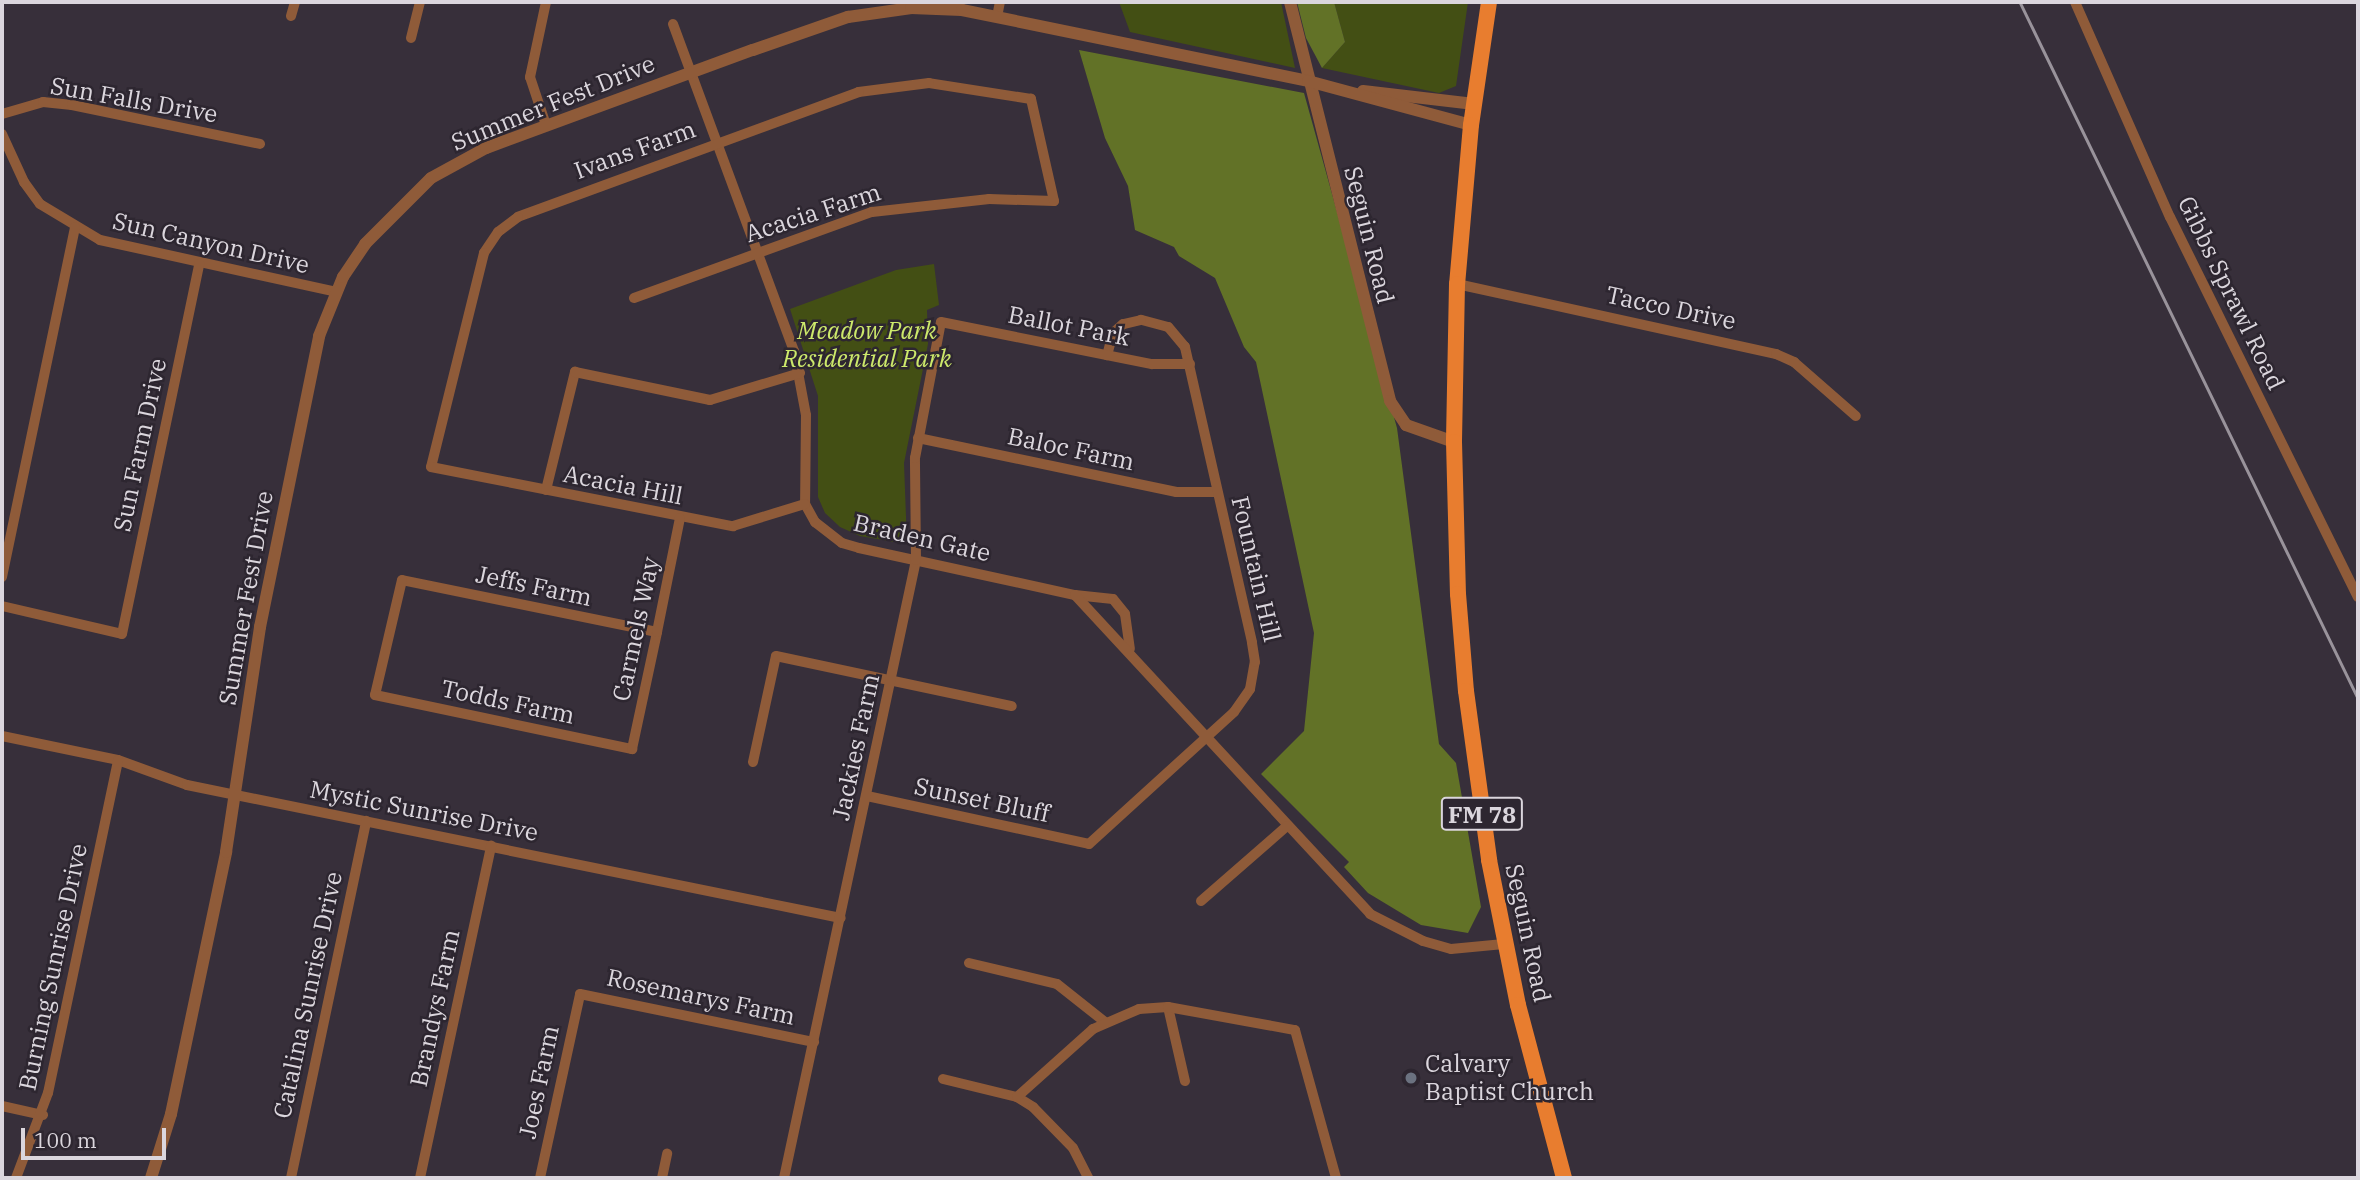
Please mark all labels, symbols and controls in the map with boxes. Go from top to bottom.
street label: Summer Fest Drive [447,49,659,157]
street label: Sun Falls Drive [48,71,220,129]
street label: Ivans Farm [570,115,700,185]
street label: Seguin Road [1338,163,1400,307]
street label: Acacia Farm [741,178,885,248]
street label: Gibbs Sprawl Road [2172,192,2290,394]
street label: Sun Canyon Drive [110,206,312,280]
street label: Tacco Drive [1604,280,1738,336]
street label: Ballot Park [1006,300,1132,352]
park label: Meadow Park Residential Park [782,317,952,373]
street label: Sun Farm Drive [108,356,172,534]
street label: Baloc Farm [1005,422,1137,476]
street label: Acacia Hill [561,459,685,511]
street label: Summer Fest Drive [213,489,279,707]
street label: Fountain Hill [1225,493,1287,645]
street label: Braden Gate [851,508,993,568]
street label: Carmels Way [607,554,665,704]
street label: Jeffs Farm [473,560,595,612]
street label: Jackies Farm [826,671,886,823]
street label: Todds Farm [439,674,577,730]
street label: Sunset Bluff [912,772,1052,828]
street label: Mystic Sunrise Drive [307,775,541,847]
road number: FM 78 [1440,794,1524,834]
street label: Burning Sunrise Drive [13,841,93,1093]
street label: Seguin Road [1499,861,1557,1005]
street label: Catalina Sunrise Drive [268,869,348,1121]
street label: Brandys Farm [404,927,466,1089]
street label: Rosemarys Farm [604,963,798,1031]
street label: Joes Farm [513,1023,565,1141]
place label: Calvary Baptist Church [1425,1050,1594,1106]
marker: Calvary Baptist Church [1403,1070,1419,1086]
scale bar [24,1114,170,1158]
text: 100 m [34,1126,97,1154]

